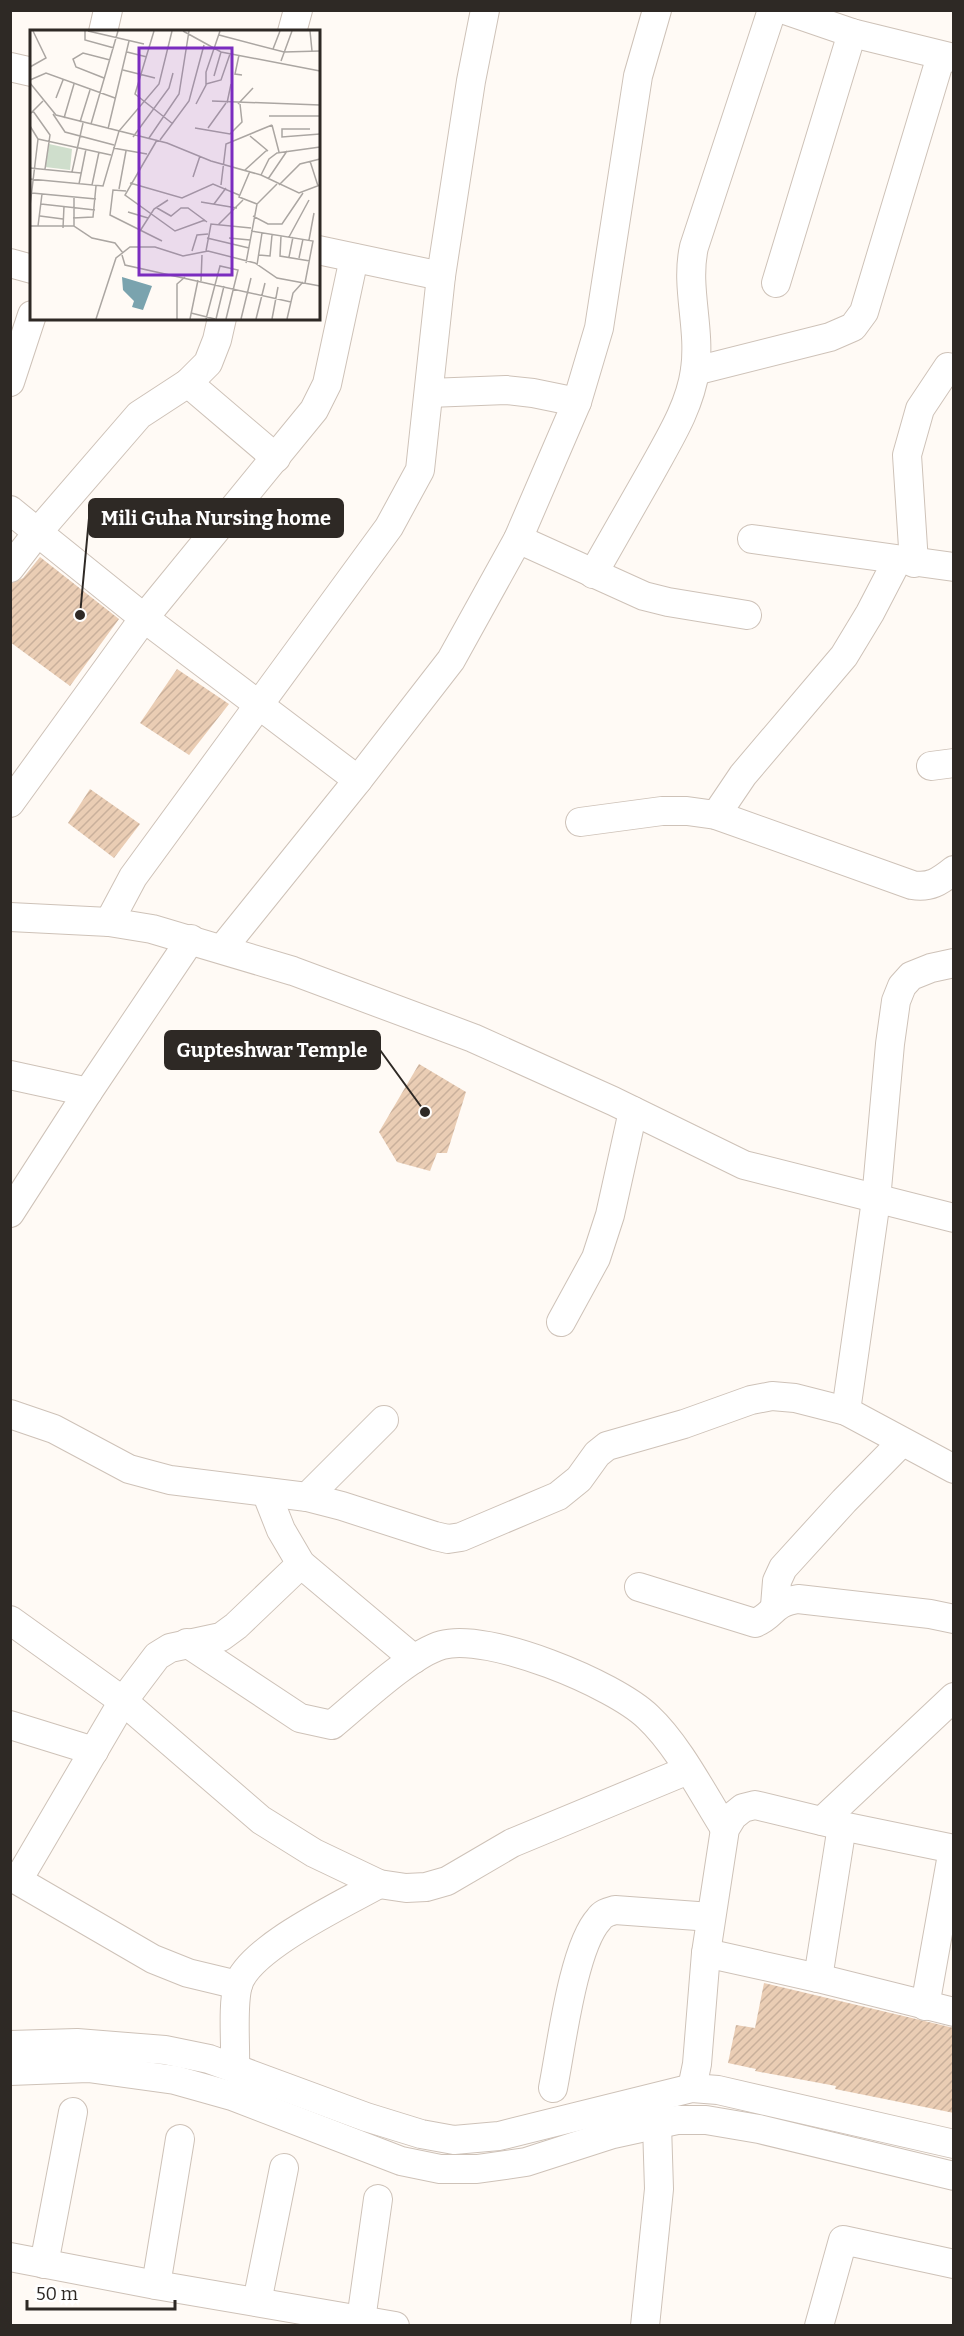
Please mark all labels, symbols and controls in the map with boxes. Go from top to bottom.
inset map [30,30,320,320]
callout: Mili Guha Nursing home [89,499,343,537]
text: Mili Guha Nursing home [101,506,331,530]
callout: Gupteshwar Temple [165,1031,380,1069]
text: Gupteshwar Temple [177,1038,367,1062]
scale bar [27,2273,176,2311]
text: 50 m [36,2283,78,2305]

